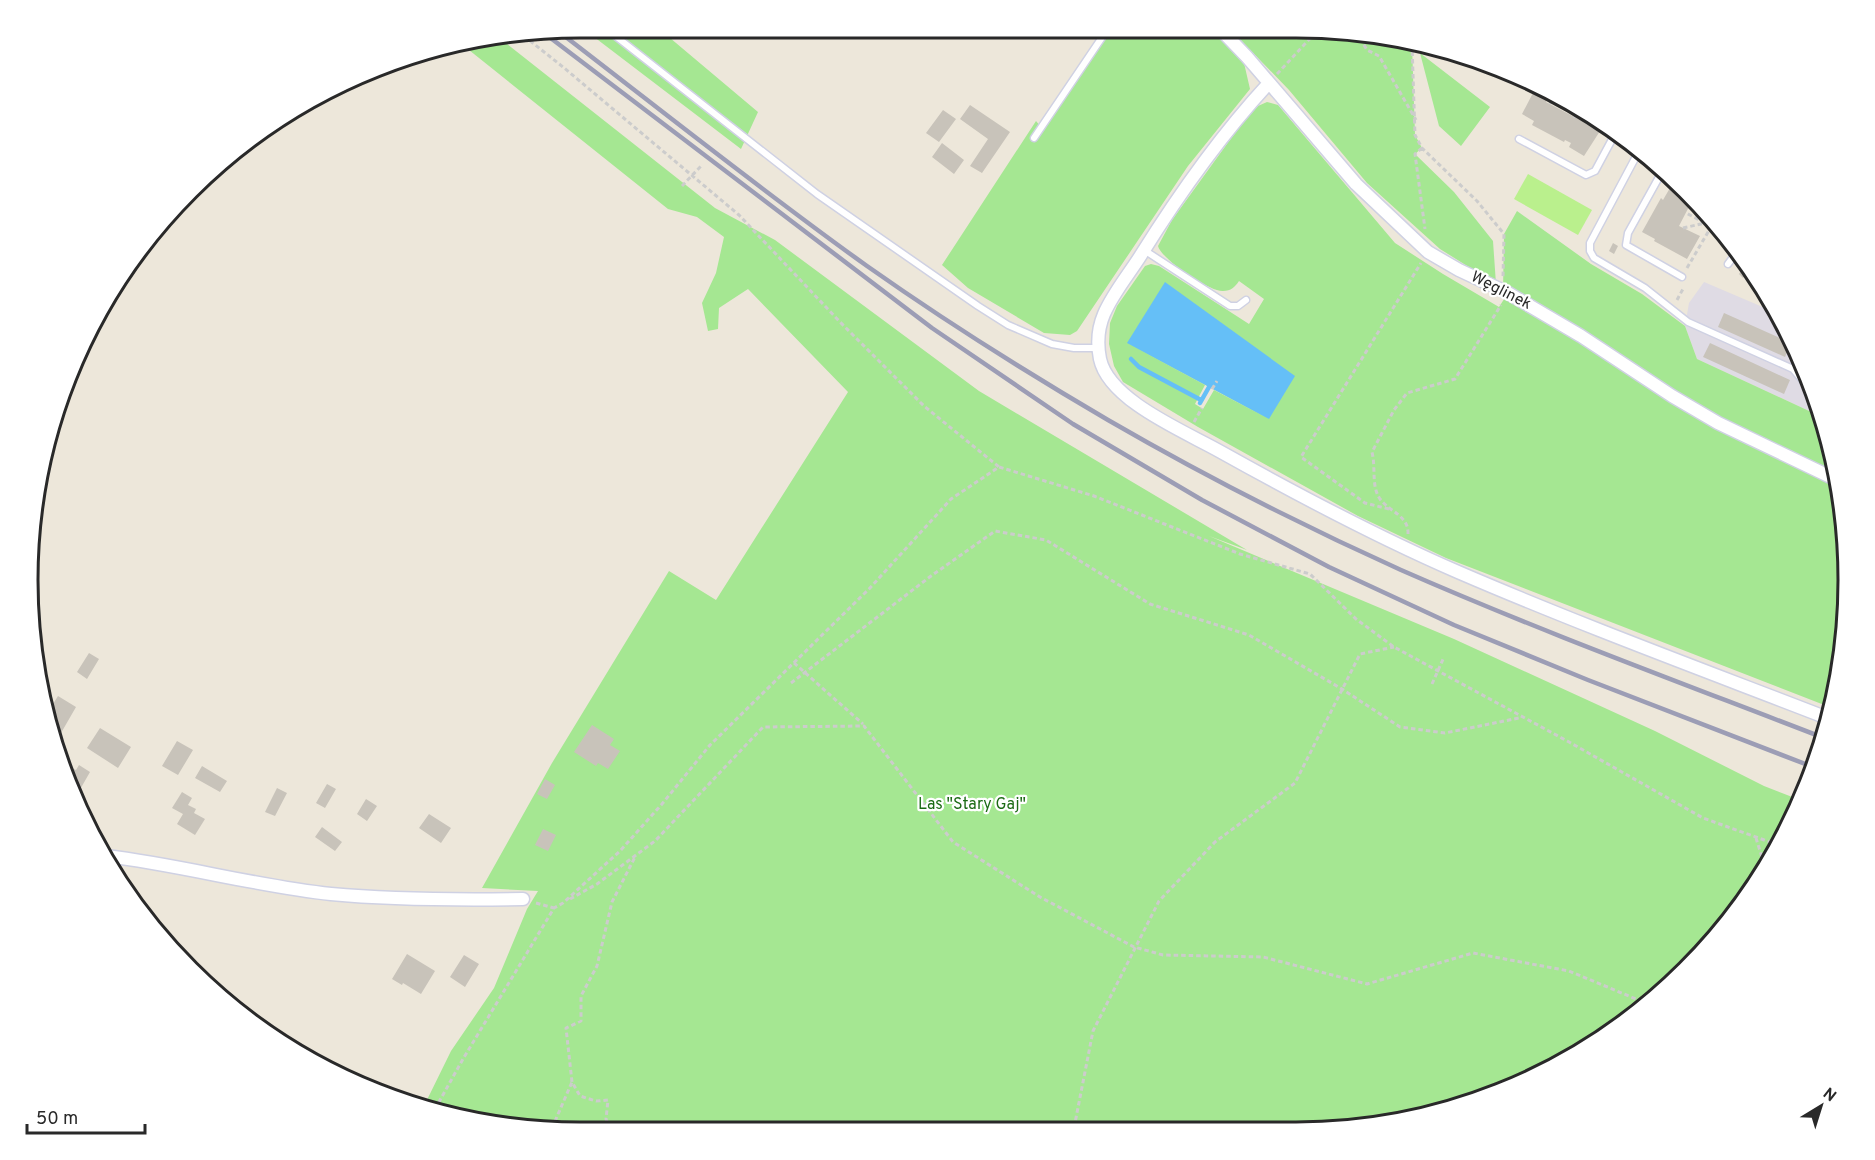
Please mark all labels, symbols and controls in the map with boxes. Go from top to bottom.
street label: Węglinek [1467,267,1535,315]
park label: Las "Stary Gaj" [918,795,1026,815]
north arrow [1791,1076,1851,1136]
text: N [1818,1084,1840,1107]
scale bar [27,1097,146,1135]
text: 50 m [36,1108,78,1131]

